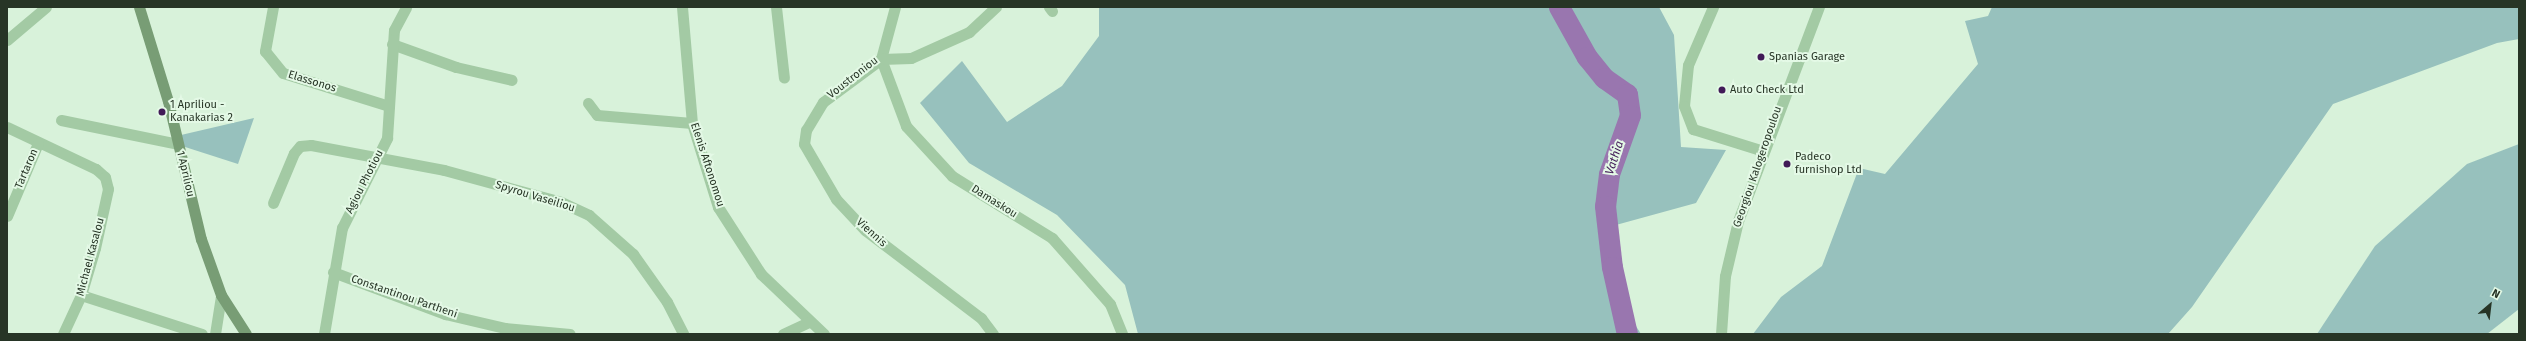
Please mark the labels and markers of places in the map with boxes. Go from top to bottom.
place label: Spanias Garage [1769,50,1845,64]
marker: Spanias Garage [1756,52,1766,62]
place label: Auto Check Ltd [1730,83,1804,97]
marker: Auto Check Ltd [1717,85,1727,95]
place label: 1 Apriliou - Kanakarias 2 [170,99,233,125]
marker: 1 Apriliou - Kanakarias 2 [157,107,167,117]
place label: Padeco furnishop Ltd [1795,151,1862,177]
marker: Padeco furnishop Ltd [1782,159,1792,169]

